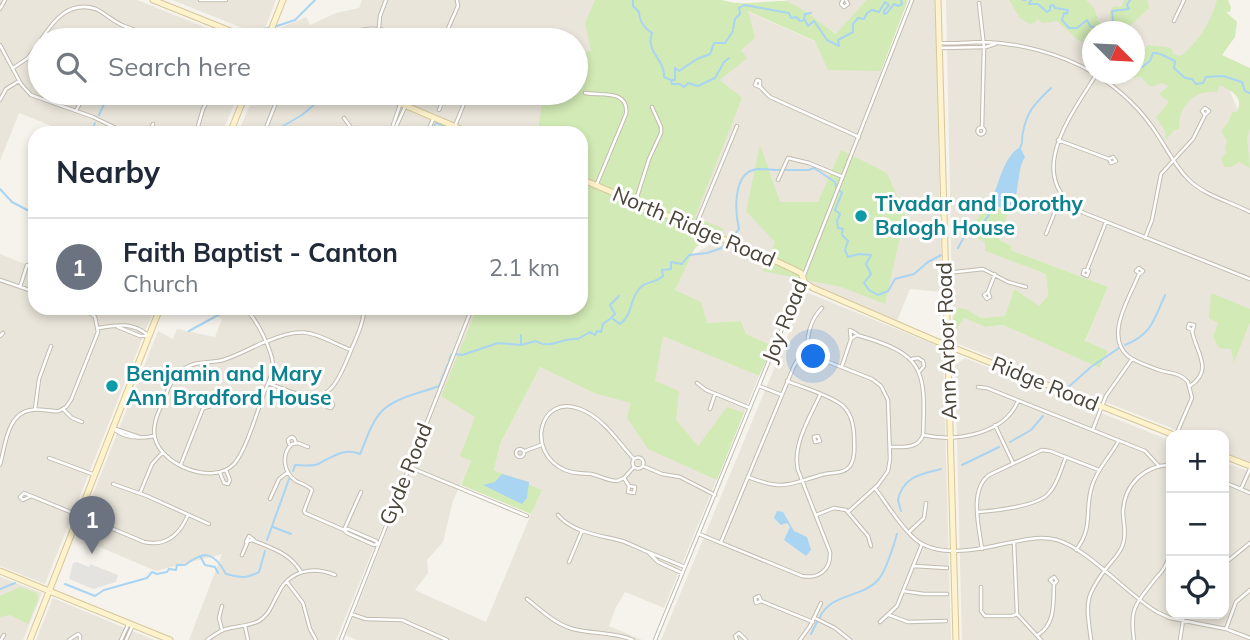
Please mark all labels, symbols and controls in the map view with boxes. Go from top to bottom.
north arrow [1082,21,1145,84]
search box [28,28,588,105]
icon: search [52,48,90,86]
text: Search here [108,50,251,83]
text: Nearby [56,153,160,191]
street label: North Ridge Road [609,180,780,272]
place label: Tivadar and Dorothy Balogh House [875,190,1084,240]
marker: Tivadar and Dorothy Balogh House [853,208,869,224]
text: Faith Baptist - Canton [123,236,398,269]
text: 1 [72,253,86,282]
text: 2.1 km [489,253,560,282]
street label: Ann Arbor Road [930,262,962,420]
text: Church [123,269,199,298]
street label: Joy Road [756,275,812,366]
your location [796,339,830,373]
street label: Ridge Road [988,350,1103,416]
place label: Benjamin and Mary Ann Bradford House [126,360,331,410]
marker: Benjamin and Mary Ann Bradford House [104,378,120,394]
street label: Gyde Road [373,419,437,528]
map controls [1166,430,1229,619]
button: + [1166,430,1229,493]
button: − [1166,493,1229,556]
pin: 1 [69,496,115,554]
button: locate [1166,556,1229,619]

